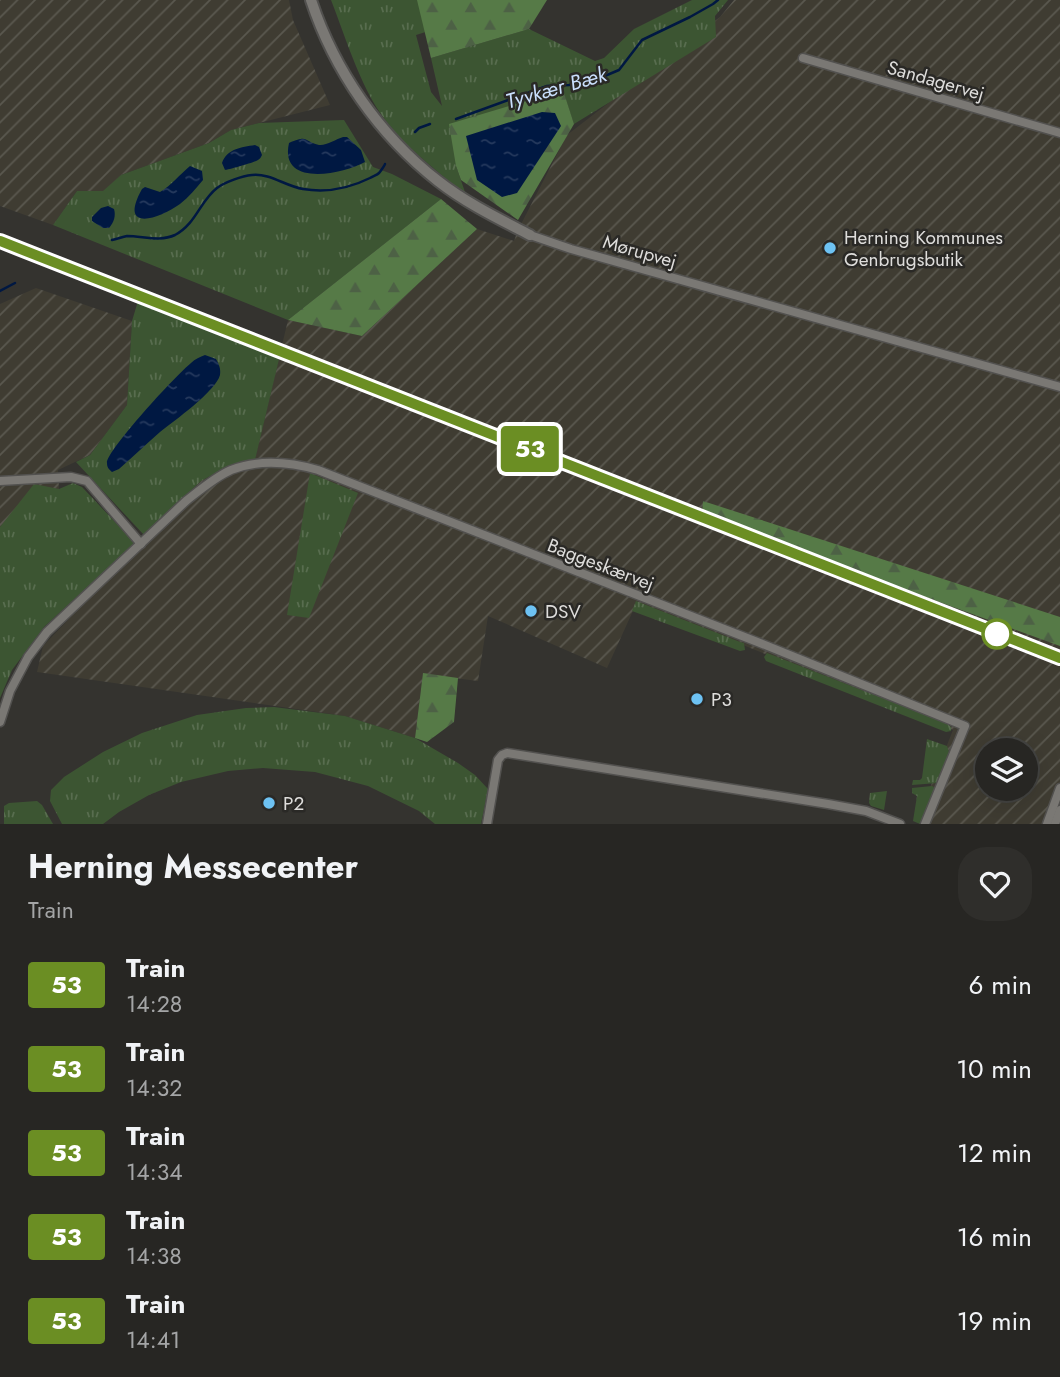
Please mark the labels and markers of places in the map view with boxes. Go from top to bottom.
place label: Herning Kommunes Genbrugsbutik [844,224,1003,273]
marker: Herning Kommunes Genbrugsbutik [822,240,838,256]
place label: DSV [545,598,581,625]
marker: DSV [523,603,539,619]
unlabelled marker [982,619,1012,649]
place label: P3 [711,686,732,713]
marker: P3 [689,691,705,707]
place label: P2 [283,790,304,817]
marker: P2 [261,795,277,811]

